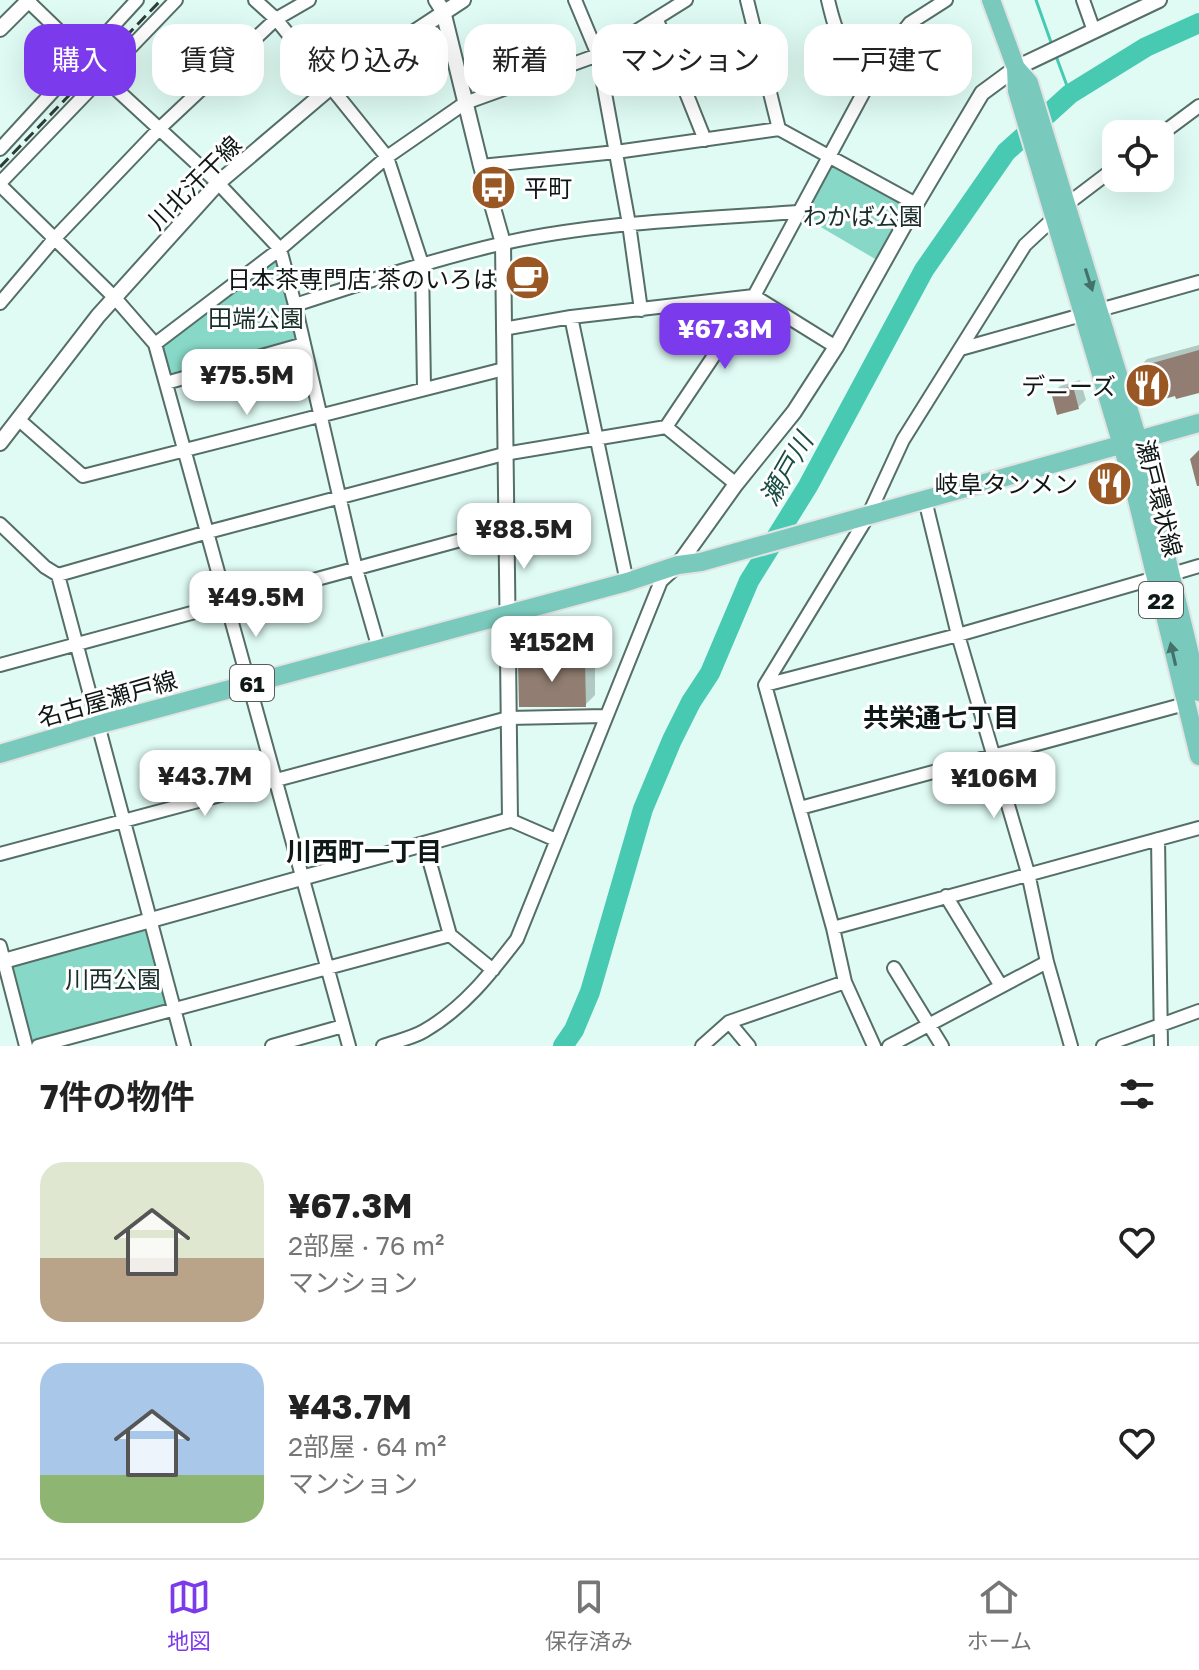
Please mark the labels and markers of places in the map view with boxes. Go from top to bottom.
bus stop icon: 平町 [469,163,517,211]
place label: 平町 [524,173,572,202]
cafe icon: 日本茶専門店 茶のいろは [504,254,552,302]
place label: 日本茶専門店 茶のいろは [227,264,497,293]
pin: ¥67.3M [660,303,790,371]
pin: ¥75.5M [182,349,312,417]
restaurant icon: デニーズ [1123,361,1171,409]
place label: デニーズ [1021,371,1116,400]
restaurant icon: 岐阜タンメン [1085,459,1133,507]
place label: 岐阜タンメン [935,469,1078,498]
pin: ¥88.5M [459,503,589,571]
pin: ¥49.5M [191,571,321,639]
pin: ¥152M [496,616,608,684]
pin: ¥43.7M [140,750,270,818]
pin: ¥106M [938,752,1050,820]

